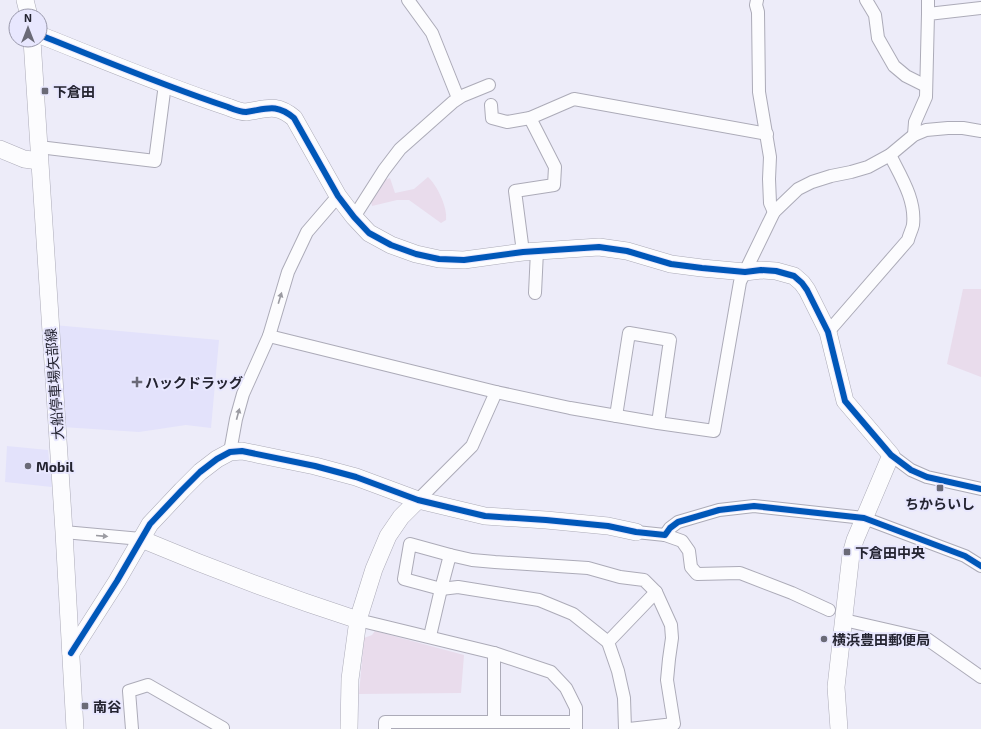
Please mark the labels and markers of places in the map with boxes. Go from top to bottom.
place label: 下倉田 [53,83,95,100]
marker: 下倉田 [40,86,50,96]
place label: ハックドラッグ [145,374,243,391]
marker: ハックドラッグ [132,377,142,387]
place label: Mobil [36,458,74,475]
marker: Mobil [23,461,33,471]
marker: ちからいし [935,483,945,493]
place label: ちからいし [905,495,975,512]
place label: 下倉田中央 [855,544,925,561]
marker: 下倉田中央 [842,547,852,557]
place label: 横浜豊田郵便局 [832,631,930,648]
marker: 横浜豊田郵便局 [819,634,829,644]
place label: 南谷 [93,698,122,715]
marker: 南谷 [80,701,90,711]

